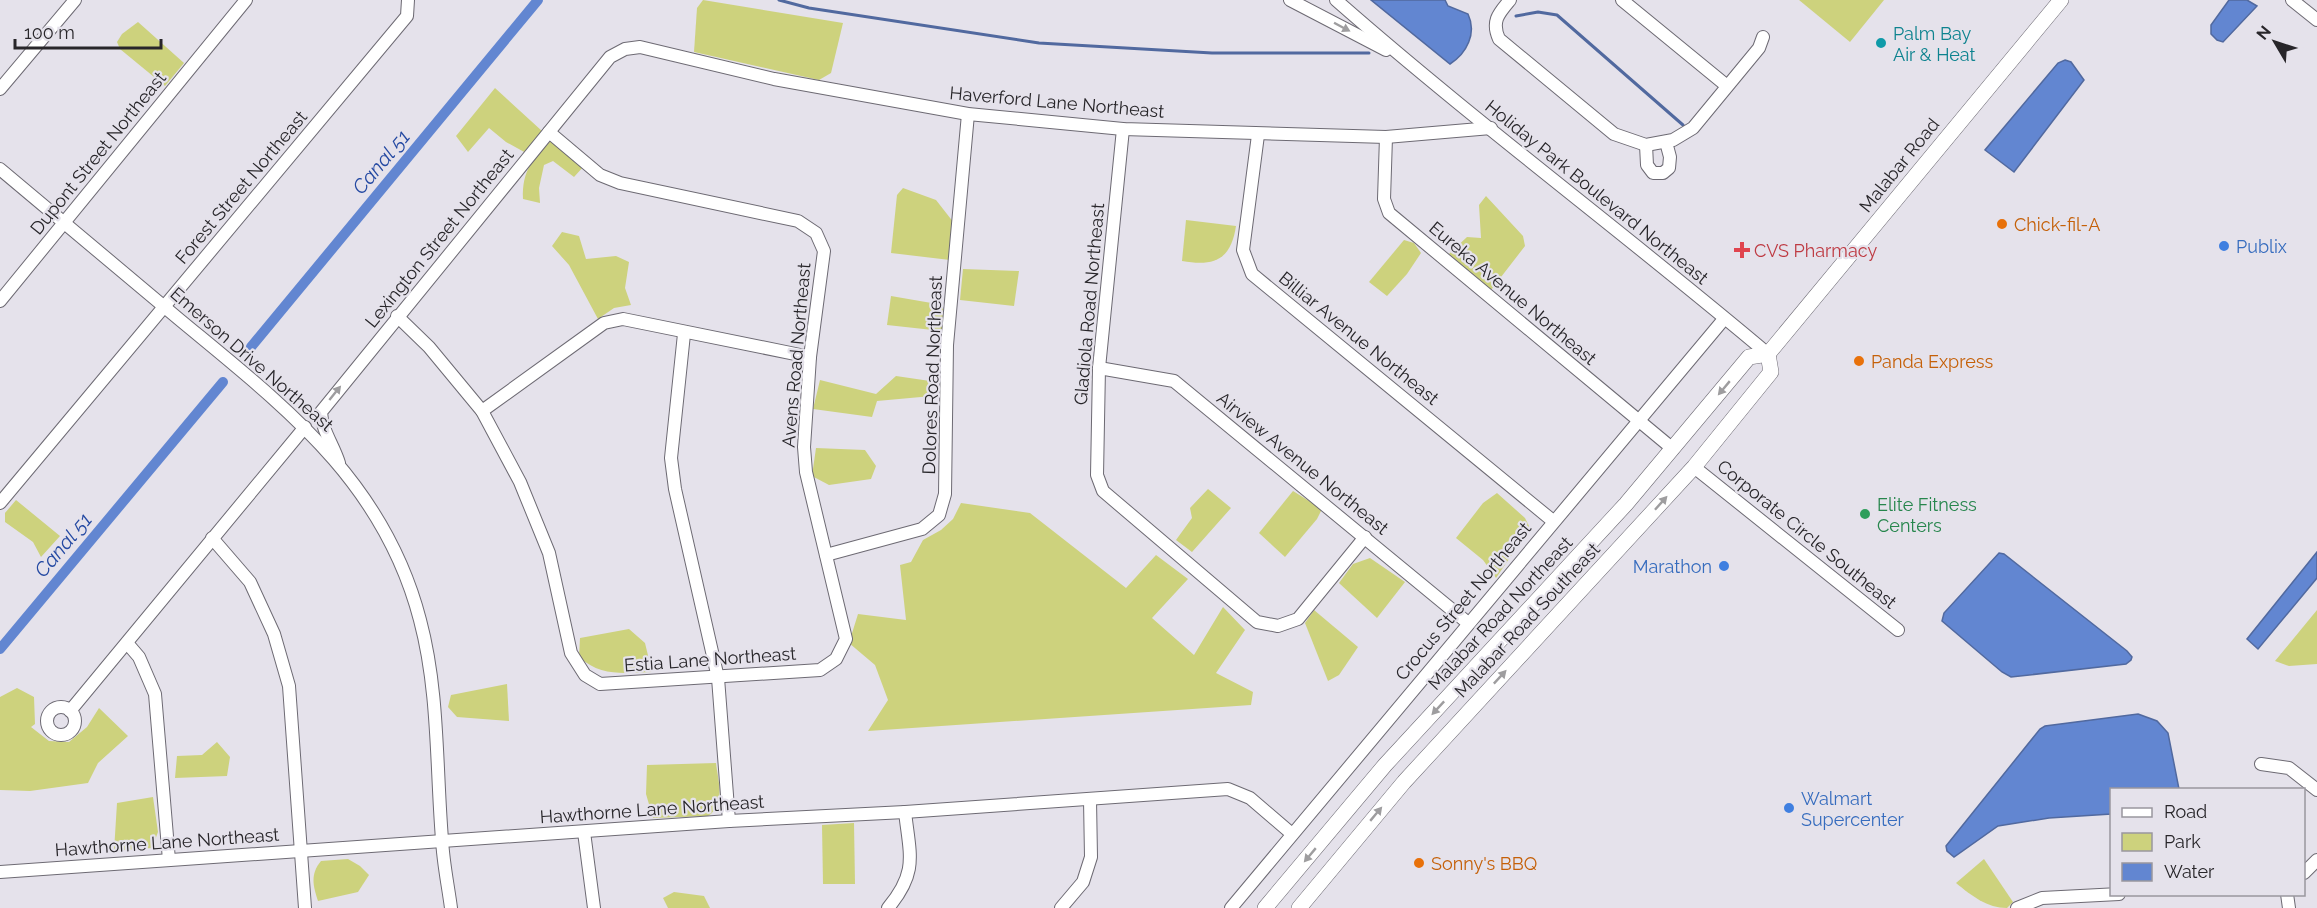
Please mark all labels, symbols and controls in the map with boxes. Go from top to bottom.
scale bar [15,12,160,50]
north arrow [2245,12,2305,72]
text: 100 m [24,22,75,43]
one-way arrow [1333,22,1350,32]
text: N [2253,22,2275,44]
place label: Palm Bay Air & Heat [1893,23,1976,65]
marker: Palm Bay Air & Heat [1874,36,1888,50]
street label: Dupont Street Northeast [26,67,170,239]
street label: Haverford Lane Northeast [949,82,1165,122]
street label: Holiday Park Boulevard Northeast [1481,96,1713,288]
street label: Forest Street Northeast [171,106,311,268]
street label: Malabar Road [1855,114,1943,216]
water label: Canal 51 [347,125,415,199]
street label: Lexington Street Northeast [360,144,518,332]
street label: Gladiola Road Northeast [1070,202,1108,406]
place label: Chick-fil-A [2014,214,2100,235]
street label: Eureka Avenue Northeast [1425,217,1601,369]
marker: Chick-fil-A [1995,217,2009,231]
place label: Publix [2236,236,2287,257]
marker: Publix [2217,239,2231,253]
place label: CVS Pharmacy [1754,240,1877,261]
marker: CVS Pharmacy [1735,243,1749,257]
street label: Avens Road Northeast [777,262,815,448]
street label: Billiar Avenue Northeast [1275,267,1443,409]
street label: Dolores Road Northeast [918,275,946,475]
street label: Emerson Drive Northeast [166,283,338,435]
place label: Panda Express [1871,351,1993,372]
marker: Panda Express [1852,354,1866,368]
one-way arrow [1718,380,1731,395]
one-way arrow [329,385,342,401]
street label: Airview Avenue Northeast [1213,387,1393,539]
street label: Corporate Circle Southeast [1713,455,1901,613]
place label: Elite Fitness Centers [1877,494,1977,536]
one-way arrow [1654,496,1667,511]
marker: Elite Fitness Centers [1858,507,1872,521]
water label: Canal 51 [29,508,97,582]
street label: Crocus Street Northeast [1391,518,1535,684]
street label: Malabar Road Northeast [1424,532,1576,694]
street label: Malabar Road Southeast [1450,538,1604,702]
place label: Marathon [1633,556,1712,577]
marker: Marathon [1717,559,1731,573]
street label: Estia Lane Northeast [623,643,797,675]
one-way arrow [1493,670,1507,684]
one-way arrow [1432,701,1446,715]
place label: Walmart Supercenter [1801,788,1905,830]
legend [2110,788,2305,896]
street label: Hawthorne Lane Northeast [539,791,765,827]
marker: Walmart Supercenter [1782,801,1796,815]
text: Road [2164,801,2207,822]
one-way arrow [1370,806,1383,822]
street label: Hawthorne Lane Northeast [54,824,280,860]
text: Park [2164,831,2201,852]
one-way arrow [1304,847,1317,862]
place label: Sonny's BBQ [1431,853,1537,874]
marker: Sonny's BBQ [1412,856,1426,870]
text: Water [2164,861,2215,882]

